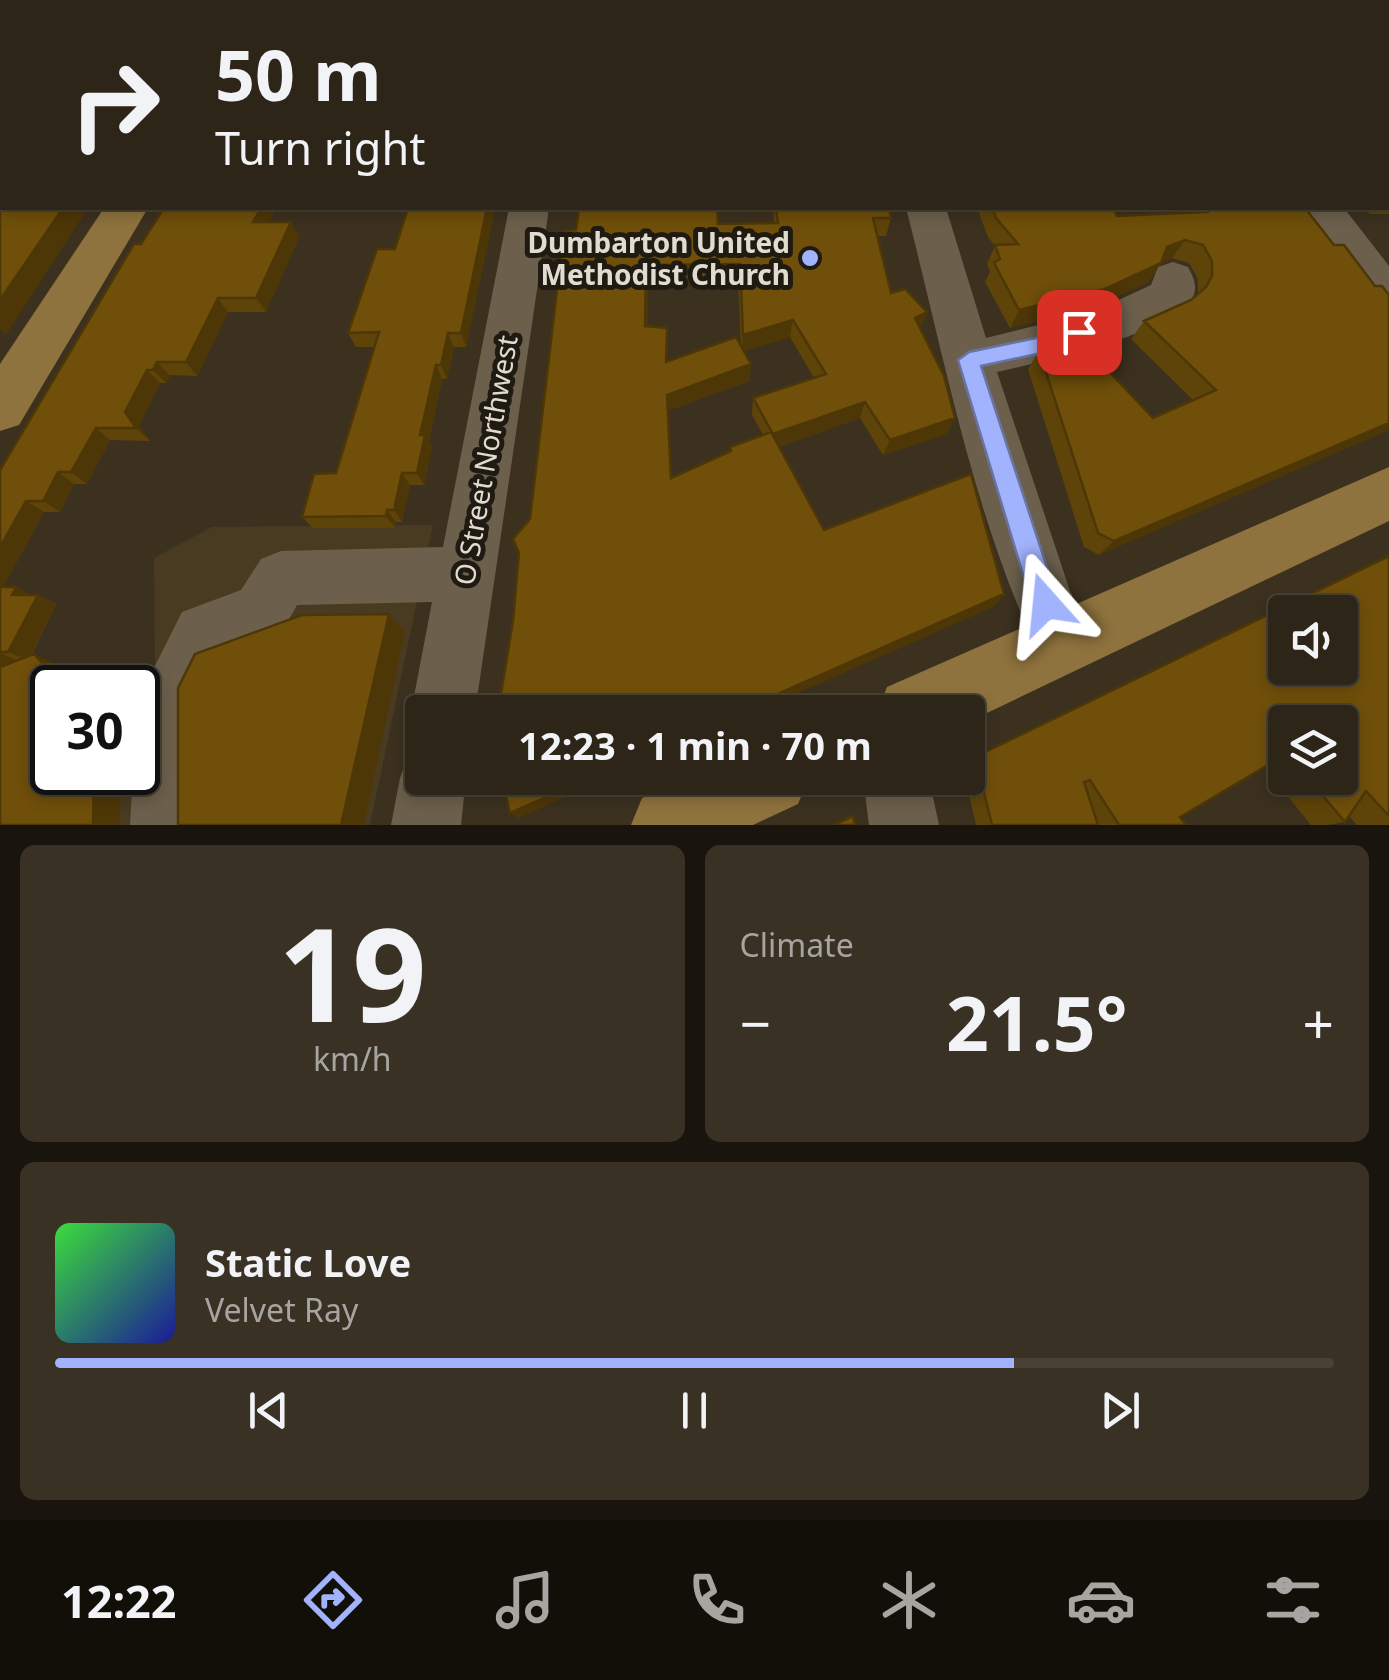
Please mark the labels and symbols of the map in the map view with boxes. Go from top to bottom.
place label: Dumbarton United Methodist Church [528,223,790,293]
marker: Dumbarton United Methodist Church [799,247,821,269]
pin [1037,290,1122,375]
street label: O Street Northwest [444,332,526,588]
position arrow [994,552,1098,656]
speed limit sign: 30 [30,665,160,795]

